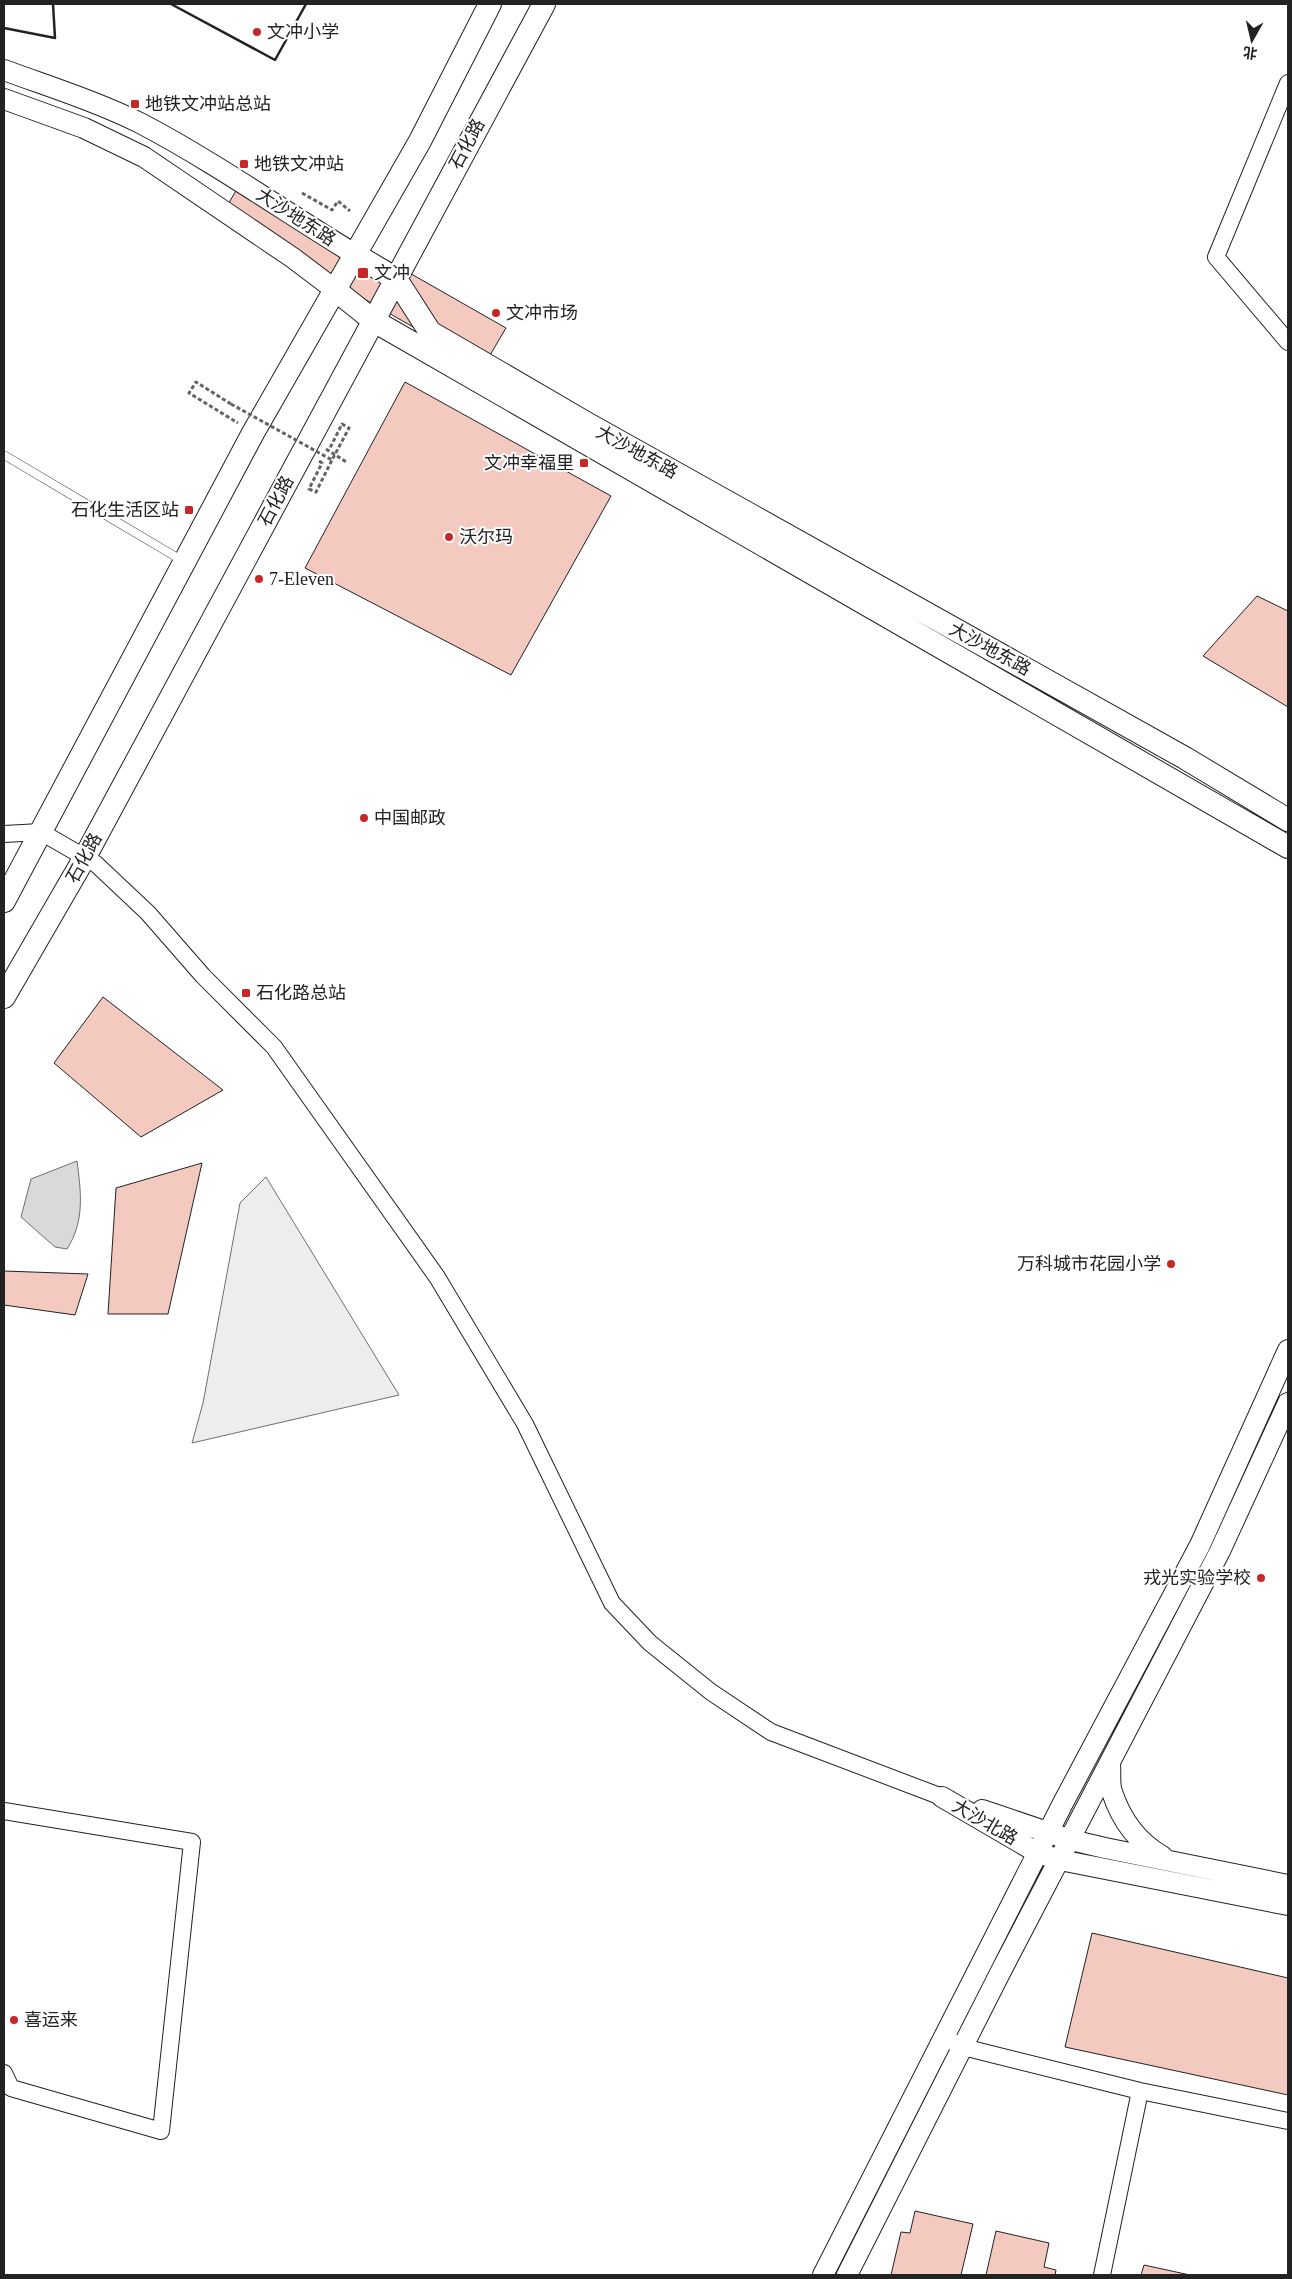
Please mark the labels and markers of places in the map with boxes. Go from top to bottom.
place label: 文冲小学 [267,22,339,42]
marker: 文冲小学 [251,26,263,38]
place label: 地铁文冲站总站 [145,94,271,114]
marker: 地铁文冲站总站 [129,98,141,110]
place label: 地铁文冲站 [254,154,344,174]
marker: 地铁文冲站 [238,158,250,170]
place label: 文冲 [374,263,410,283]
marker: 文冲 [356,266,370,280]
place label: 文冲市场 [506,303,578,323]
marker: 文冲市场 [490,307,502,319]
place label: 文冲幸福里 [484,453,574,473]
marker: 文冲幸福里 [578,457,590,469]
place label: 石化生活区站 [71,500,179,520]
marker: 石化生活区站 [183,504,195,516]
place label: 沃尔玛 [459,527,513,547]
marker: 沃尔玛 [443,531,455,543]
place label: 7-Eleven [269,569,334,589]
marker: 7-Eleven [253,573,265,585]
place label: 中国邮政 [374,808,446,828]
marker: 中国邮政 [358,812,370,824]
place label: 石化路总站 [256,983,346,1003]
marker: 石化路总站 [240,987,252,999]
place label: 万科城市花园小学 [1017,1254,1161,1274]
marker: 万科城市花园小学 [1165,1258,1177,1270]
place label: 戎光实验学校 [1143,1568,1251,1588]
marker: 戎光实验学校 [1255,1572,1267,1584]
place label: 喜运来 [24,2010,78,2030]
marker: 喜运来 [8,2014,20,2026]

